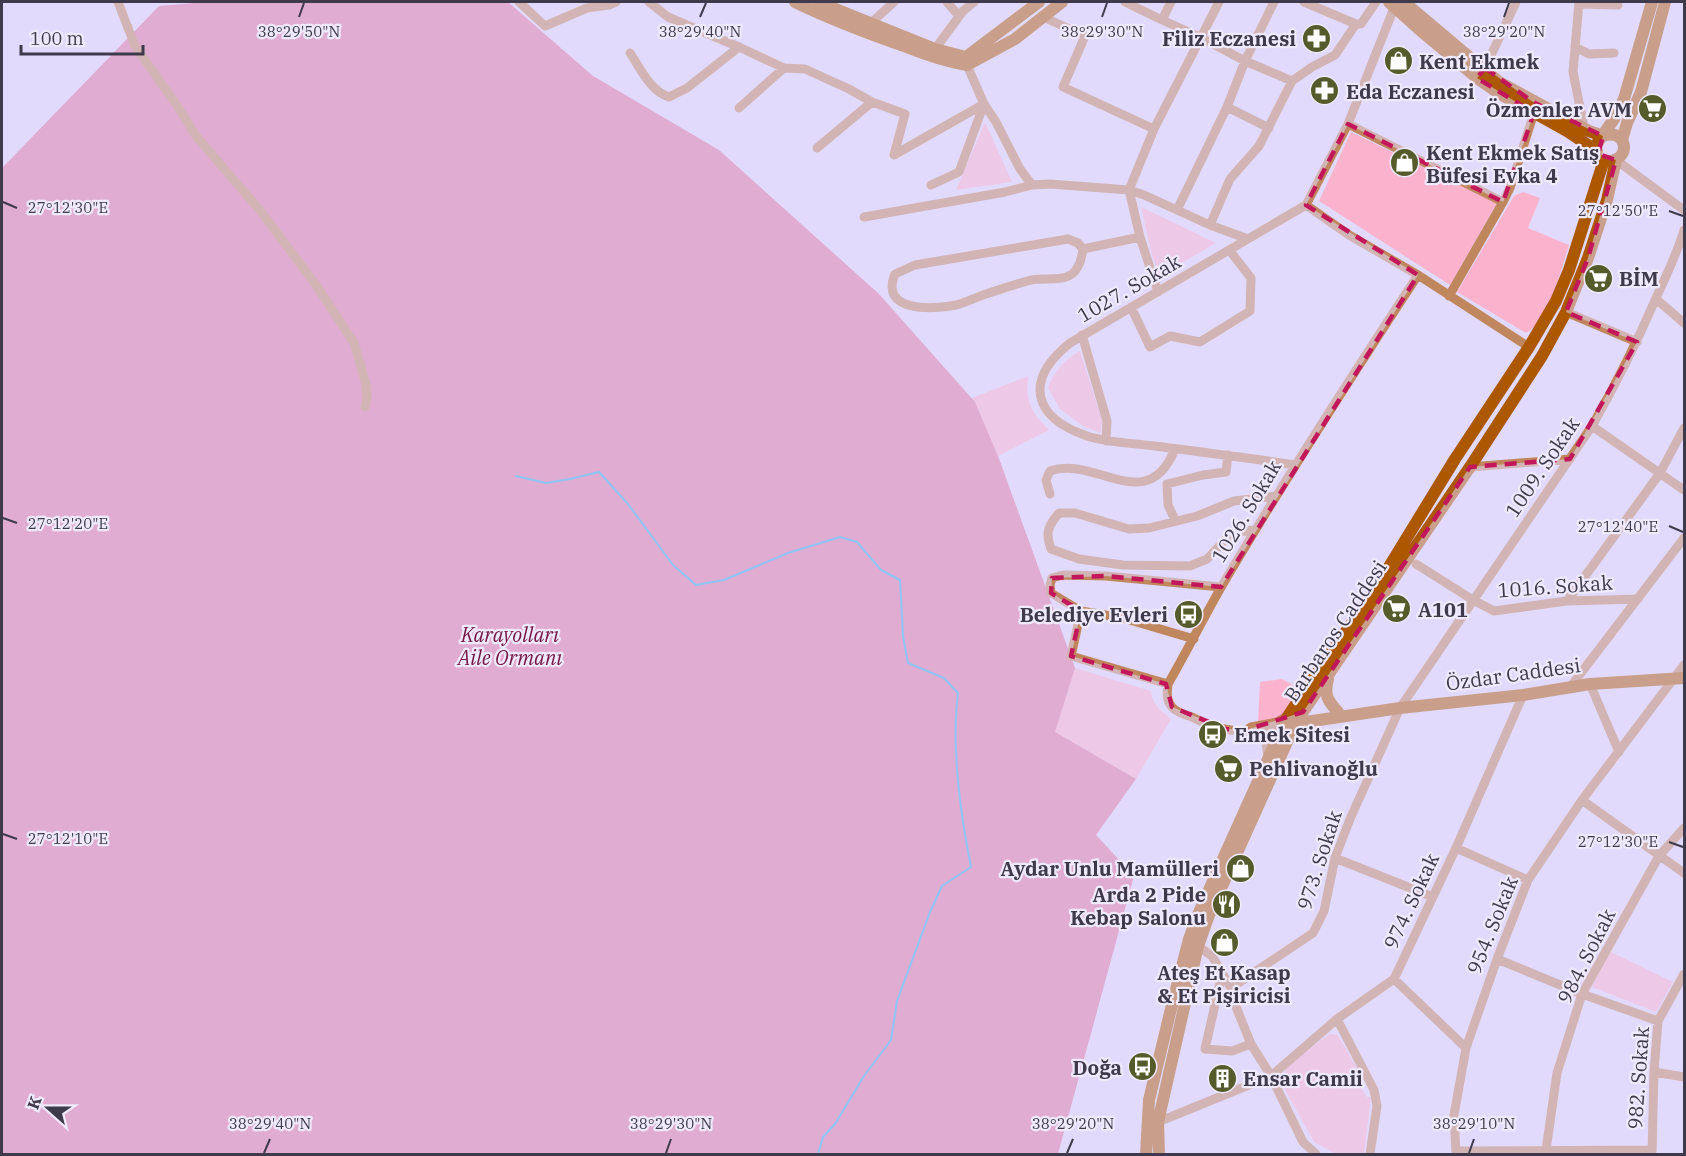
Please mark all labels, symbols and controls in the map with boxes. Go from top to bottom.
scale bar [21,18,142,56]
text: 38°29'50"N [258,22,340,41]
text: 38°29'40"N [659,22,741,41]
text: 38°29'30"N [1061,22,1143,41]
pharmacy icon: Filiz Eczanesi [1301,22,1333,54]
text: 38°29'20"N [1463,22,1545,41]
place label: Filiz Eczanesi [1162,25,1296,52]
text: 100 m [30,27,84,50]
shop icon: Kent Ekmek [1382,45,1414,77]
place label: Kent Ekmek [1419,48,1540,75]
pharmacy icon: Eda Eczanesi [1309,75,1341,107]
place label: Eda Eczanesi [1346,78,1475,105]
supermarket icon: Özmenler AVM [1637,93,1669,125]
place label: Özmenler AVM [1486,96,1632,123]
place label: Kent Ekmek Satış Büfesi Evka 4 [1426,139,1599,189]
shop icon: Kent Ekmek Satış Büfesi Evka 4 [1389,147,1421,179]
text: 27°12'30"E [28,198,108,217]
text: 27°12'50"E [1578,201,1658,220]
street label: 1027. Sokak [1072,247,1186,329]
supermarket icon: BİM [1582,262,1614,294]
place label: BİM [1619,265,1659,292]
street label: 1009. Sokak [1499,411,1586,522]
street label: 1026. Sokak [1205,454,1287,567]
text: 27°12'20"E [28,514,108,533]
text: 27°12'40"E [1578,517,1658,536]
street label: Barbaros Caddesi [1278,555,1392,707]
street label: 1016. Sokak [1497,568,1614,603]
supermarket icon: A101 [1381,593,1413,625]
place label: A101 [1418,596,1468,623]
bus stop icon: Belediye Evleri [1173,598,1205,630]
place label: Belediye Evleri [1020,601,1168,628]
park label: Karayolları Aile Ormanı [456,621,562,671]
street label: Özdar Caddesi [1444,651,1582,697]
bus stop icon: Emek Sitesi [1197,718,1229,750]
place label: Emek Sitesi [1234,721,1350,748]
supermarket icon: Pehlivanoğlu [1212,752,1244,784]
place label: Pehlivanoğlu [1249,755,1378,782]
street label: 973. Sokak [1290,806,1348,913]
text: 27°12'10"E [28,829,108,848]
text: 27°12'30"E [1578,832,1658,851]
street label: 974. Sokak [1377,848,1445,954]
shop icon: Aydar Unlu Mamülleri [1224,852,1256,884]
place label: Aydar Unlu Mamülleri [1001,855,1219,882]
street label: 954. Sokak [1460,872,1524,978]
place label: Arda 2 Pide Kebap Salonu [1070,881,1206,931]
restaurant icon: Arda 2 Pide Kebap Salonu [1211,889,1243,921]
street label: 984. Sokak [1551,904,1622,1008]
shop icon: Ateş Et Kasap & Et Pişiricisi [1208,926,1240,958]
place label: Ateş Et Kasap & Et Pişiricisi [1157,959,1291,1009]
street label: 982. Sokak [1621,1025,1655,1130]
bus stop icon: Doğa [1127,1051,1159,1083]
place label: Doğa [1072,1054,1122,1081]
building icon: Ensar Camii [1206,1062,1238,1094]
place label: Ensar Camii [1243,1065,1363,1092]
north arrow [18,1078,78,1138]
text: K [22,1093,46,1112]
text: 38°29'40"N [229,1114,311,1133]
text: 38°29'30"N [630,1114,712,1133]
text: 38°29'20"N [1032,1114,1114,1133]
text: 38°29'10"N [1433,1114,1515,1133]

